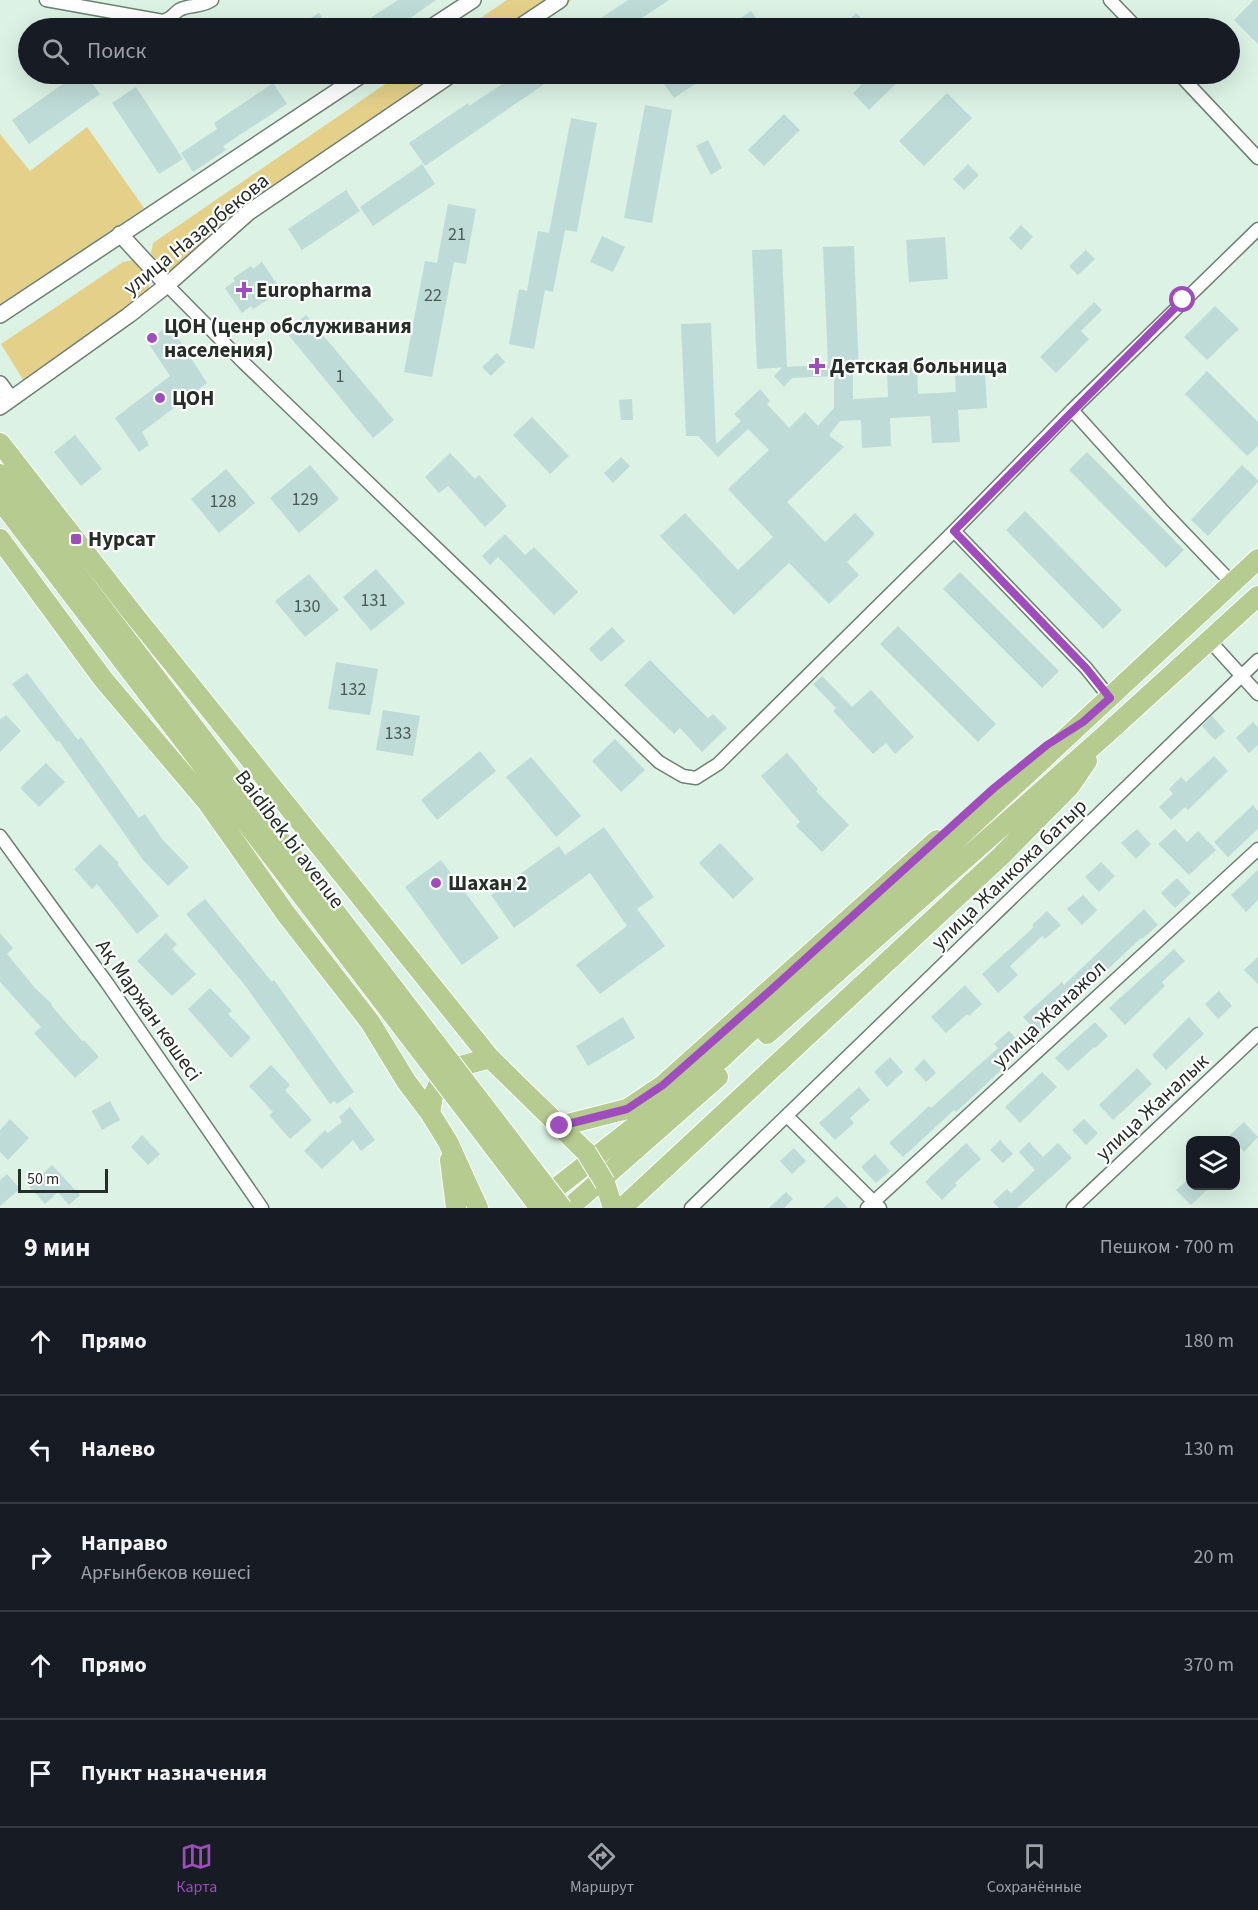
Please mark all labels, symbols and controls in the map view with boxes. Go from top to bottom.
search box [18,18,1240,84]
icon: search [39,35,72,68]
text: Поиск [87,35,146,67]
street label: улица Назарбекова [117,166,275,302]
house number: 21 [448,222,466,247]
place label: Europharma [256,275,372,305]
marker: Europharma [237,283,251,297]
house number: 22 [424,283,442,308]
route start [1169,286,1195,312]
place label: ЦОН (ценр обслуживания населения) [164,311,412,365]
marker: ЦОН (ценр обслуживания населения) [145,331,159,345]
place label: Детская больница [830,351,1007,381]
marker: Детская больница [808,357,826,375]
house number: 1 [336,364,344,389]
place label: ЦОН [172,383,214,413]
marker: ЦОН [153,391,167,405]
house number: 129 [292,487,318,512]
house number: 128 [210,489,236,514]
place label: Нурсат [88,524,156,554]
marker: Нурсат [69,532,83,546]
house number: 131 [361,588,387,613]
house number: 130 [294,594,320,619]
house number: 132 [340,677,366,702]
house number: 133 [385,721,411,746]
street label: Baidibek bi avenue [228,763,352,915]
street label: улица Жанкожа батыр [924,791,1094,957]
place label: Шахан 2 [448,868,527,898]
marker: Шахан 2 [429,876,443,890]
street label: Ақ Маржан көшесі [89,933,209,1087]
street label: улица Жанажол [985,953,1113,1075]
street label: улица Жаналык [1089,1046,1216,1168]
route end [546,1112,572,1138]
map controls [1186,1136,1240,1190]
button: layers [1186,1136,1240,1190]
scale bar [18,1166,108,1194]
text: 50 m [27,1168,59,1190]
text: 9 мин [24,1229,90,1266]
text: Пешком · 700 m [1100,1233,1234,1261]
icon: ahead [24,1325,57,1358]
text: Прямо [81,1325,147,1357]
text: 180 m [1184,1327,1234,1355]
icon: left [24,1433,57,1466]
text: Налево [81,1433,155,1465]
text: 130 m [1184,1435,1234,1463]
text: Направо [81,1527,168,1559]
icon: right [24,1541,57,1574]
text: 20 m [1194,1543,1234,1571]
text: Арғынбеков көшесі [81,1559,251,1587]
icon: ahead [24,1649,57,1682]
text: Прямо [81,1649,147,1681]
text: 370 m [1184,1651,1234,1679]
icon: arrive [24,1757,57,1790]
text: Пункт назначения [81,1757,267,1789]
tab: Карта [176,1840,217,1898]
tab: Маршрут [570,1840,634,1898]
tab: Сохранённые [987,1840,1082,1898]

